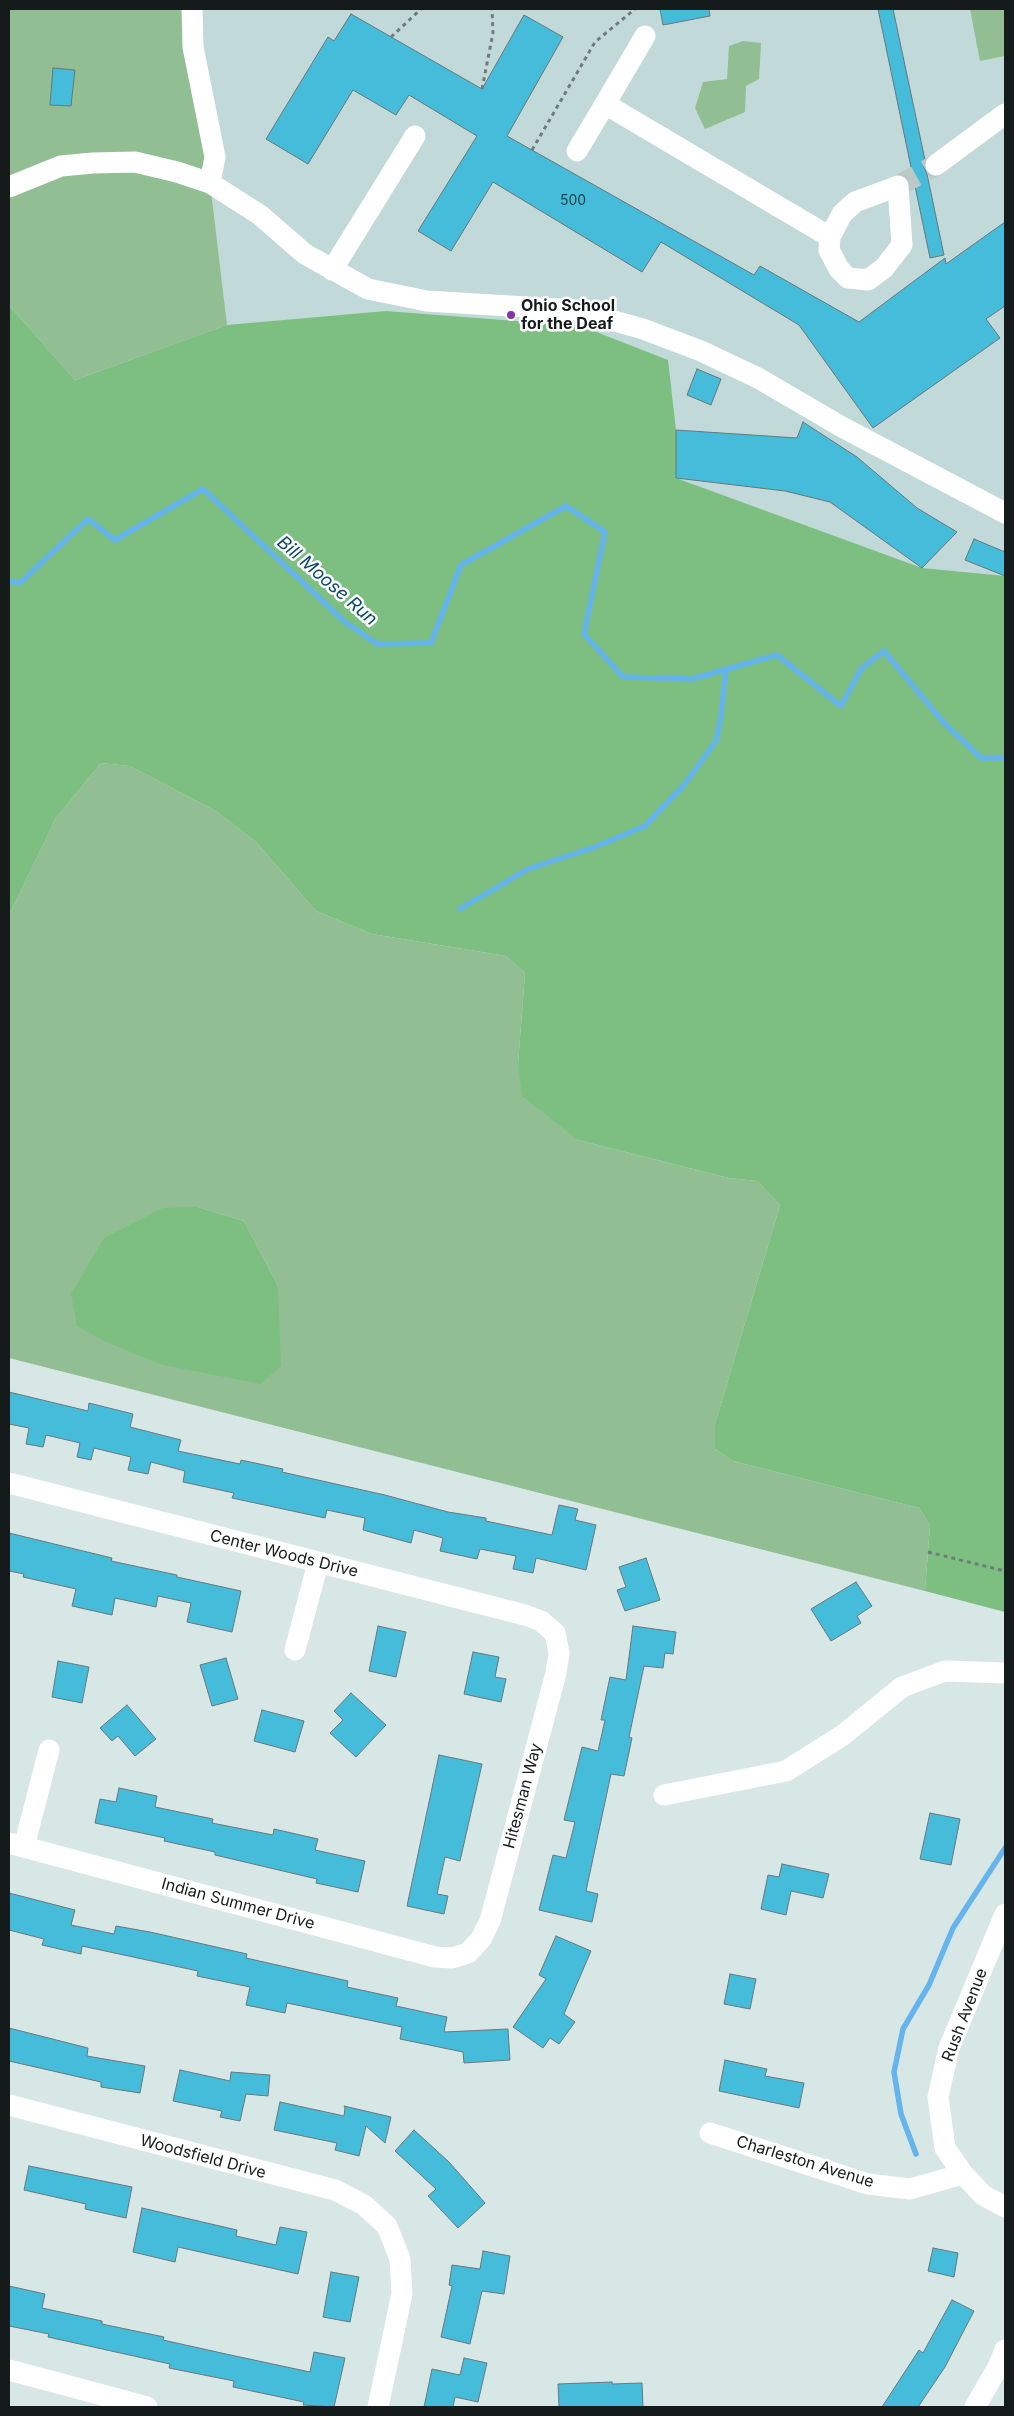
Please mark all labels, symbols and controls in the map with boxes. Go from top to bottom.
house number: 500 [560,193,586,209]
place label: Ohio School for the Deaf [521,296,615,334]
marker: Ohio School for the Deaf [505,309,517,321]
water label: Bill Moose Run [273,532,381,630]
street label: Center Woods Drive [208,1526,360,1582]
street label: Hitesman Way [500,1741,546,1851]
street label: Indian Summer Drive [159,1874,317,1934]
street label: Rush Avenue [938,1966,992,2064]
street label: Woodsfield Drive [138,2131,268,2183]
street label: Charleston Avenue [734,2132,876,2192]

